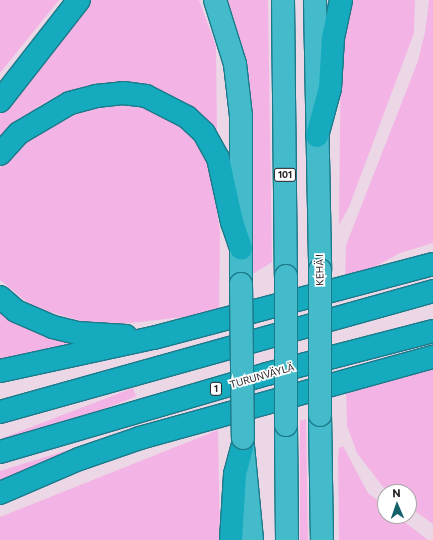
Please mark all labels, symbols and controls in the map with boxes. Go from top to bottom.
road number: 101 [273,168,297,182]
street label: KEHÄ I [314,254,326,286]
street label: TURUNVÄYLÄ [228,361,296,391]
road number: 1 [209,382,223,396]
north arrow [377,484,417,524]
text: N [392,486,401,499]

